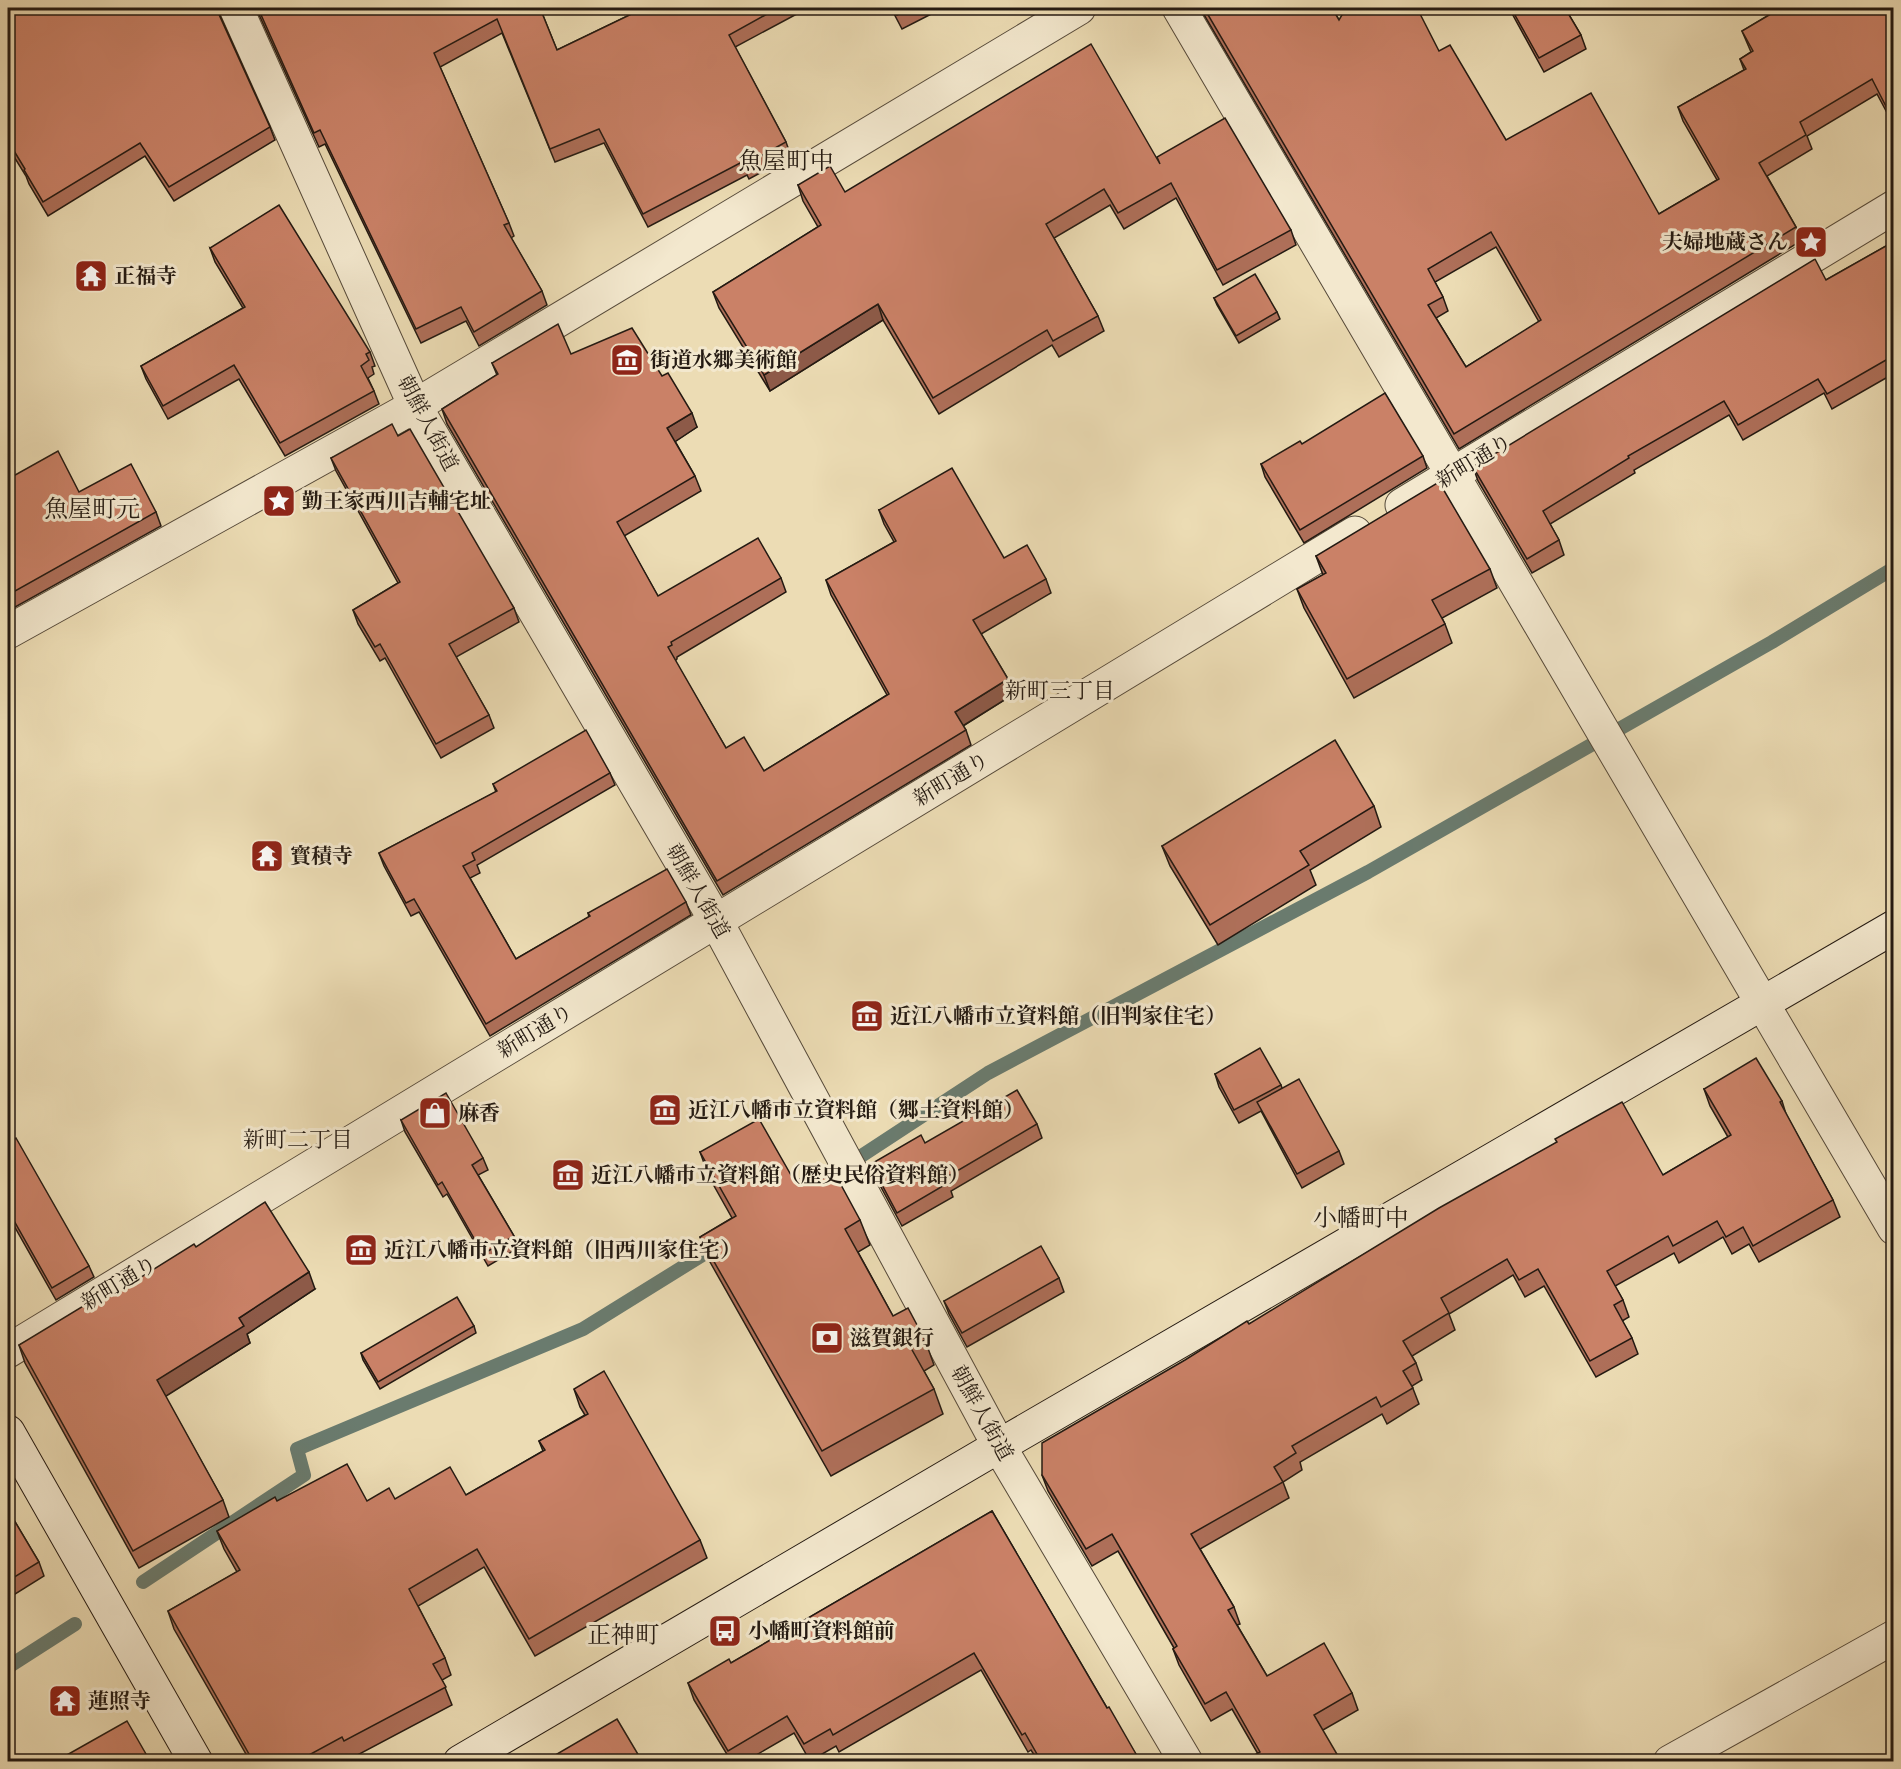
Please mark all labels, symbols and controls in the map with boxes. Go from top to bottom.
district label: 魚屋町中 [738,148,834,175]
place icon: 夫婦地蔵さん [1793,224,1829,260]
place label: 夫婦地蔵さん [1662,231,1788,254]
temple icon: 正福寺 [73,258,109,294]
place label: 正福寺 [114,265,177,288]
museum icon: 街道水郷美術館 [609,342,645,378]
place label: 街道水郷美術館 [650,348,797,372]
street label: 朝鮮人街道 [393,371,462,475]
street label: 新町通り [1432,430,1516,493]
place icon: 勤王家西川吉輔宅址 [261,483,297,519]
place label: 勤王家西川吉輔宅址 [302,489,491,513]
district label: 魚屋町元 [44,496,140,523]
district label: 新町三丁目 [1005,679,1115,703]
street label: 新町通り [909,748,993,811]
temple icon: 寳積寺 [249,838,285,874]
street label: 朝鮮人街道 [661,840,734,942]
place label: 寳積寺 [290,845,353,868]
museum icon: 近江八幡市立資料館（旧判家住宅） [849,998,885,1034]
street label: 新町通り [493,1000,577,1063]
place label: 近江八幡市立資料館（旧判家住宅） [890,1004,1226,1028]
museum icon: 近江八幡市立資料館（郷土資料館） [647,1092,683,1128]
shop icon: 麻香 [417,1095,453,1131]
place label: 近江八幡市立資料館（郷土資料館） [688,1098,1024,1122]
place label: 麻香 [458,1102,500,1125]
district label: 新町二丁目 [243,1128,353,1152]
museum icon: 近江八幡市立資料館（歴史民俗資料館） [550,1157,586,1193]
place label: 近江八幡市立資料館（歴史民俗資料館） [591,1163,969,1187]
district label: 小幡町中 [1313,1205,1409,1232]
museum icon: 近江八幡市立資料館（旧西川家住宅） [343,1232,379,1268]
place label: 近江八幡市立資料館（旧西川家住宅） [384,1238,741,1262]
street label: 新町通り [77,1252,161,1315]
bank icon: 滋賀銀行 [809,1320,845,1356]
place label: 滋賀銀行 [850,1327,934,1350]
street label: 朝鮮人街道 [946,1362,1017,1465]
bus stop icon: 小幡町資料館前 [707,1613,743,1649]
place label: 小幡町資料館前 [748,1619,895,1643]
district label: 正神町 [587,1622,659,1649]
temple icon: 蓮照寺 [47,1683,83,1719]
place label: 蓮照寺 [88,1690,151,1713]

